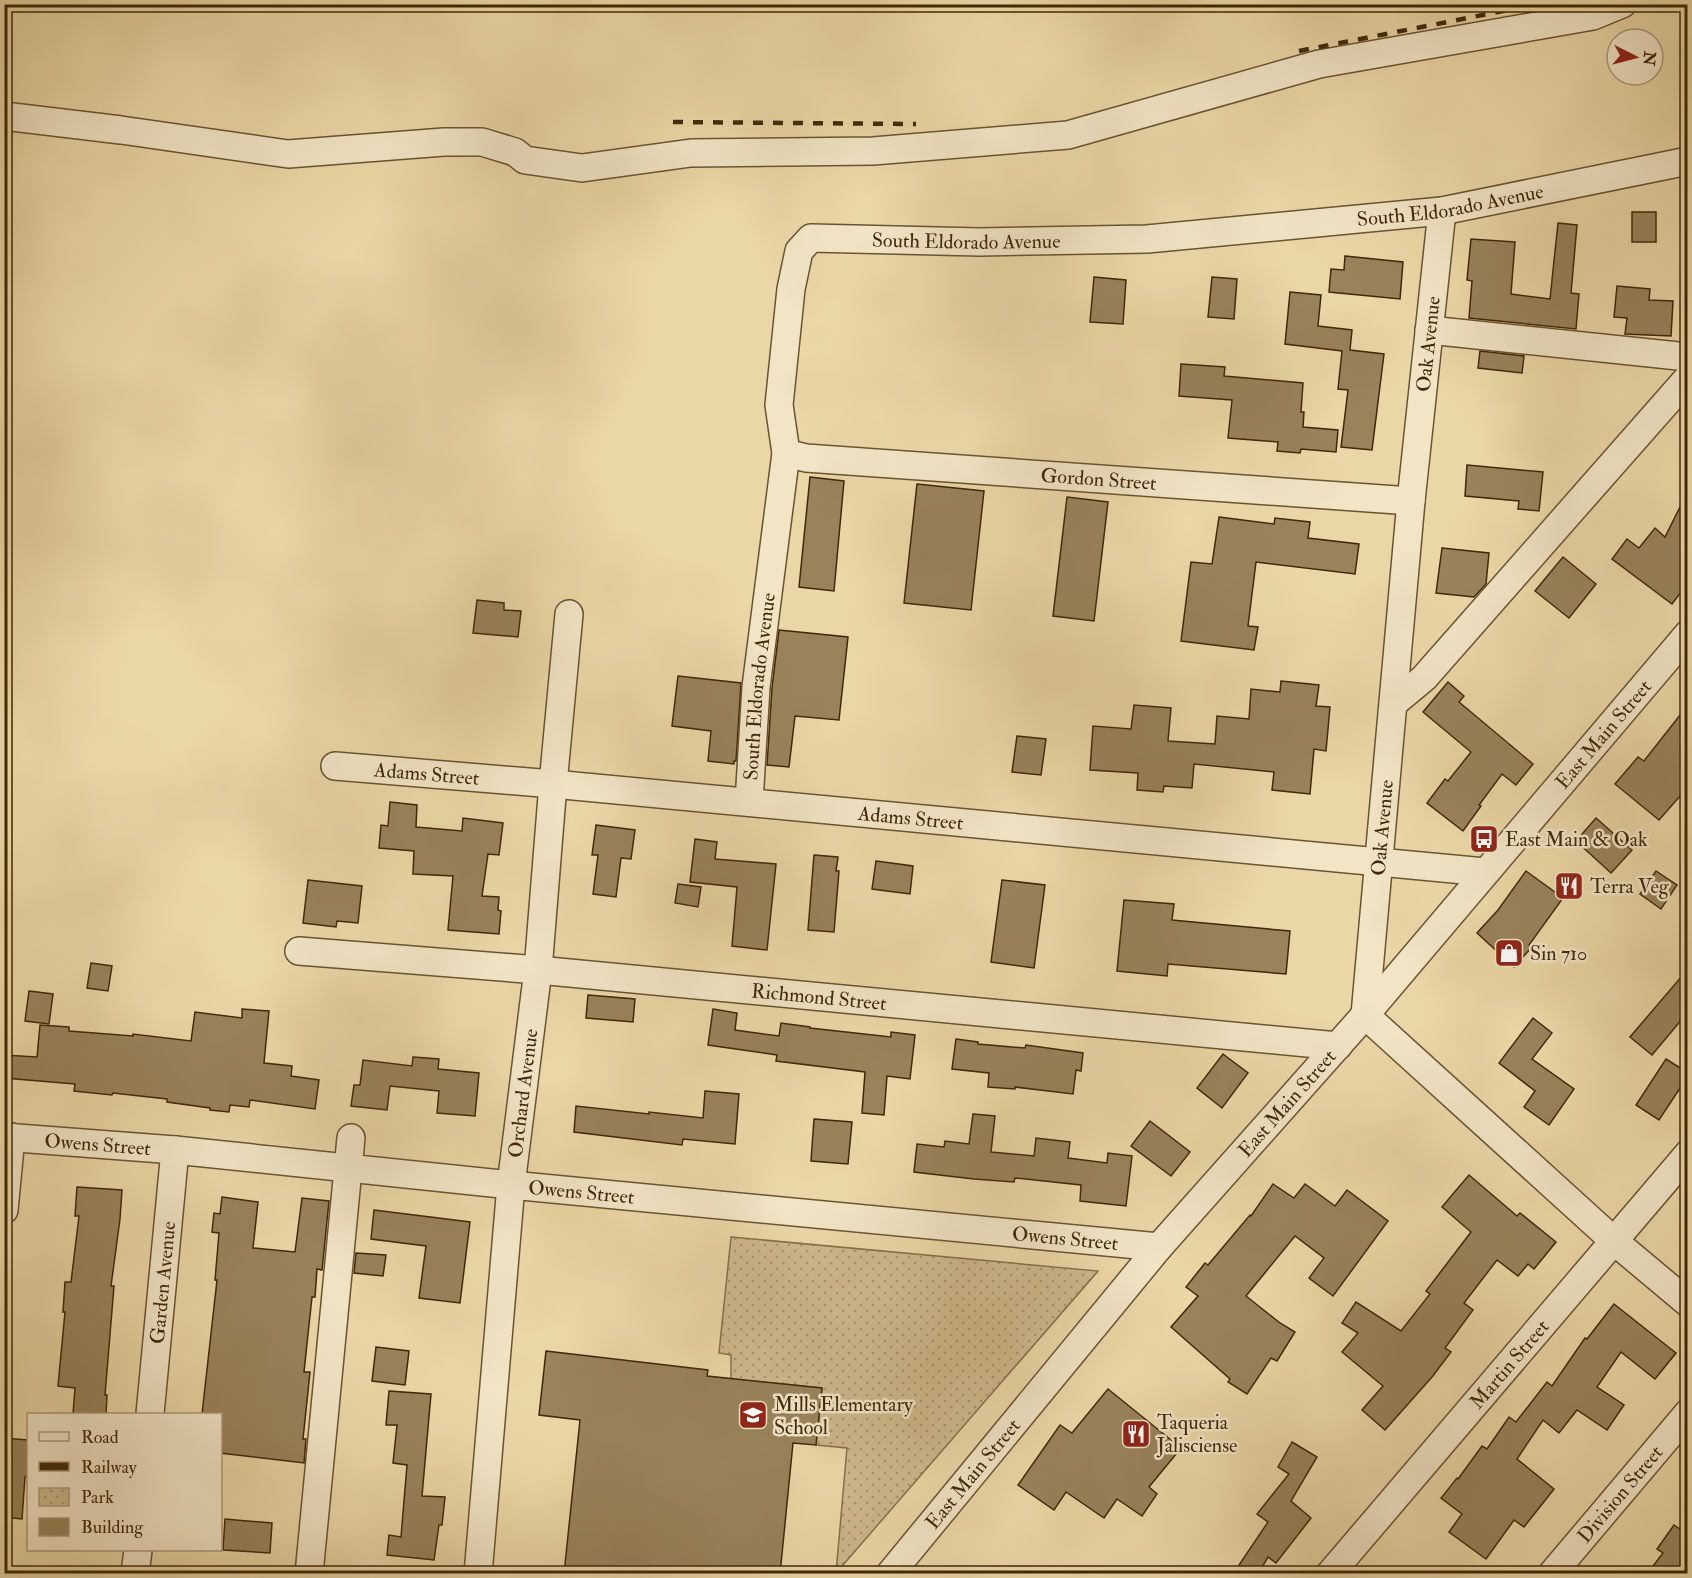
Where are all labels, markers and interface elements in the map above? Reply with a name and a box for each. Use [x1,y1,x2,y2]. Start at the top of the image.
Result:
north arrow [1605,27,1665,87]
text: N [1638,49,1660,67]
street label: South Eldorado Avenue [1356,179,1546,232]
street label: South Eldorado Avenue [872,227,1061,255]
street label: Oak Avenue [1411,295,1446,393]
street label: Gordon Street [1040,463,1158,496]
street label: South Eldorado Avenue [738,591,781,781]
street label: East Main Street [1550,674,1657,794]
street label: Adams Street [372,757,481,791]
street label: Oak Avenue [1366,779,1399,877]
street label: Adams Street [856,801,965,836]
bus stop icon: East Main & Oak [1468,823,1500,855]
place label: East Main & Oak [1505,827,1648,852]
restaurant icon: Terra Veg [1553,870,1585,902]
place label: Terra Veg [1590,874,1670,899]
shop icon: Sin 710 [1493,937,1525,969]
place label: Sin 710 [1530,941,1587,966]
street label: Richmond Street [750,978,888,1016]
street label: Orchard Avenue [503,1027,544,1159]
street label: East Main Street [1233,1044,1342,1162]
street label: Owens Street [44,1128,152,1161]
street label: Owens Street [527,1175,636,1210]
street label: Garden Avenue [145,1220,181,1345]
street label: Owens Street [1011,1221,1120,1256]
street label: Martin Street [1464,1314,1555,1414]
place label: Mills Elementary School [774,1392,914,1440]
school or university icon: Mills Elementary School [737,1399,769,1431]
place label: Taqueria Jalisciense [1156,1410,1237,1458]
legend [27,1413,222,1551]
street label: East Main Street [920,1413,1026,1534]
restaurant icon: Taqueria Jalisciense [1120,1418,1152,1450]
text: Road [81,1426,119,1449]
street label: Division Street [1572,1440,1669,1548]
text: Railway [81,1456,138,1479]
text: Park [81,1486,114,1509]
text: Building [81,1516,144,1539]

